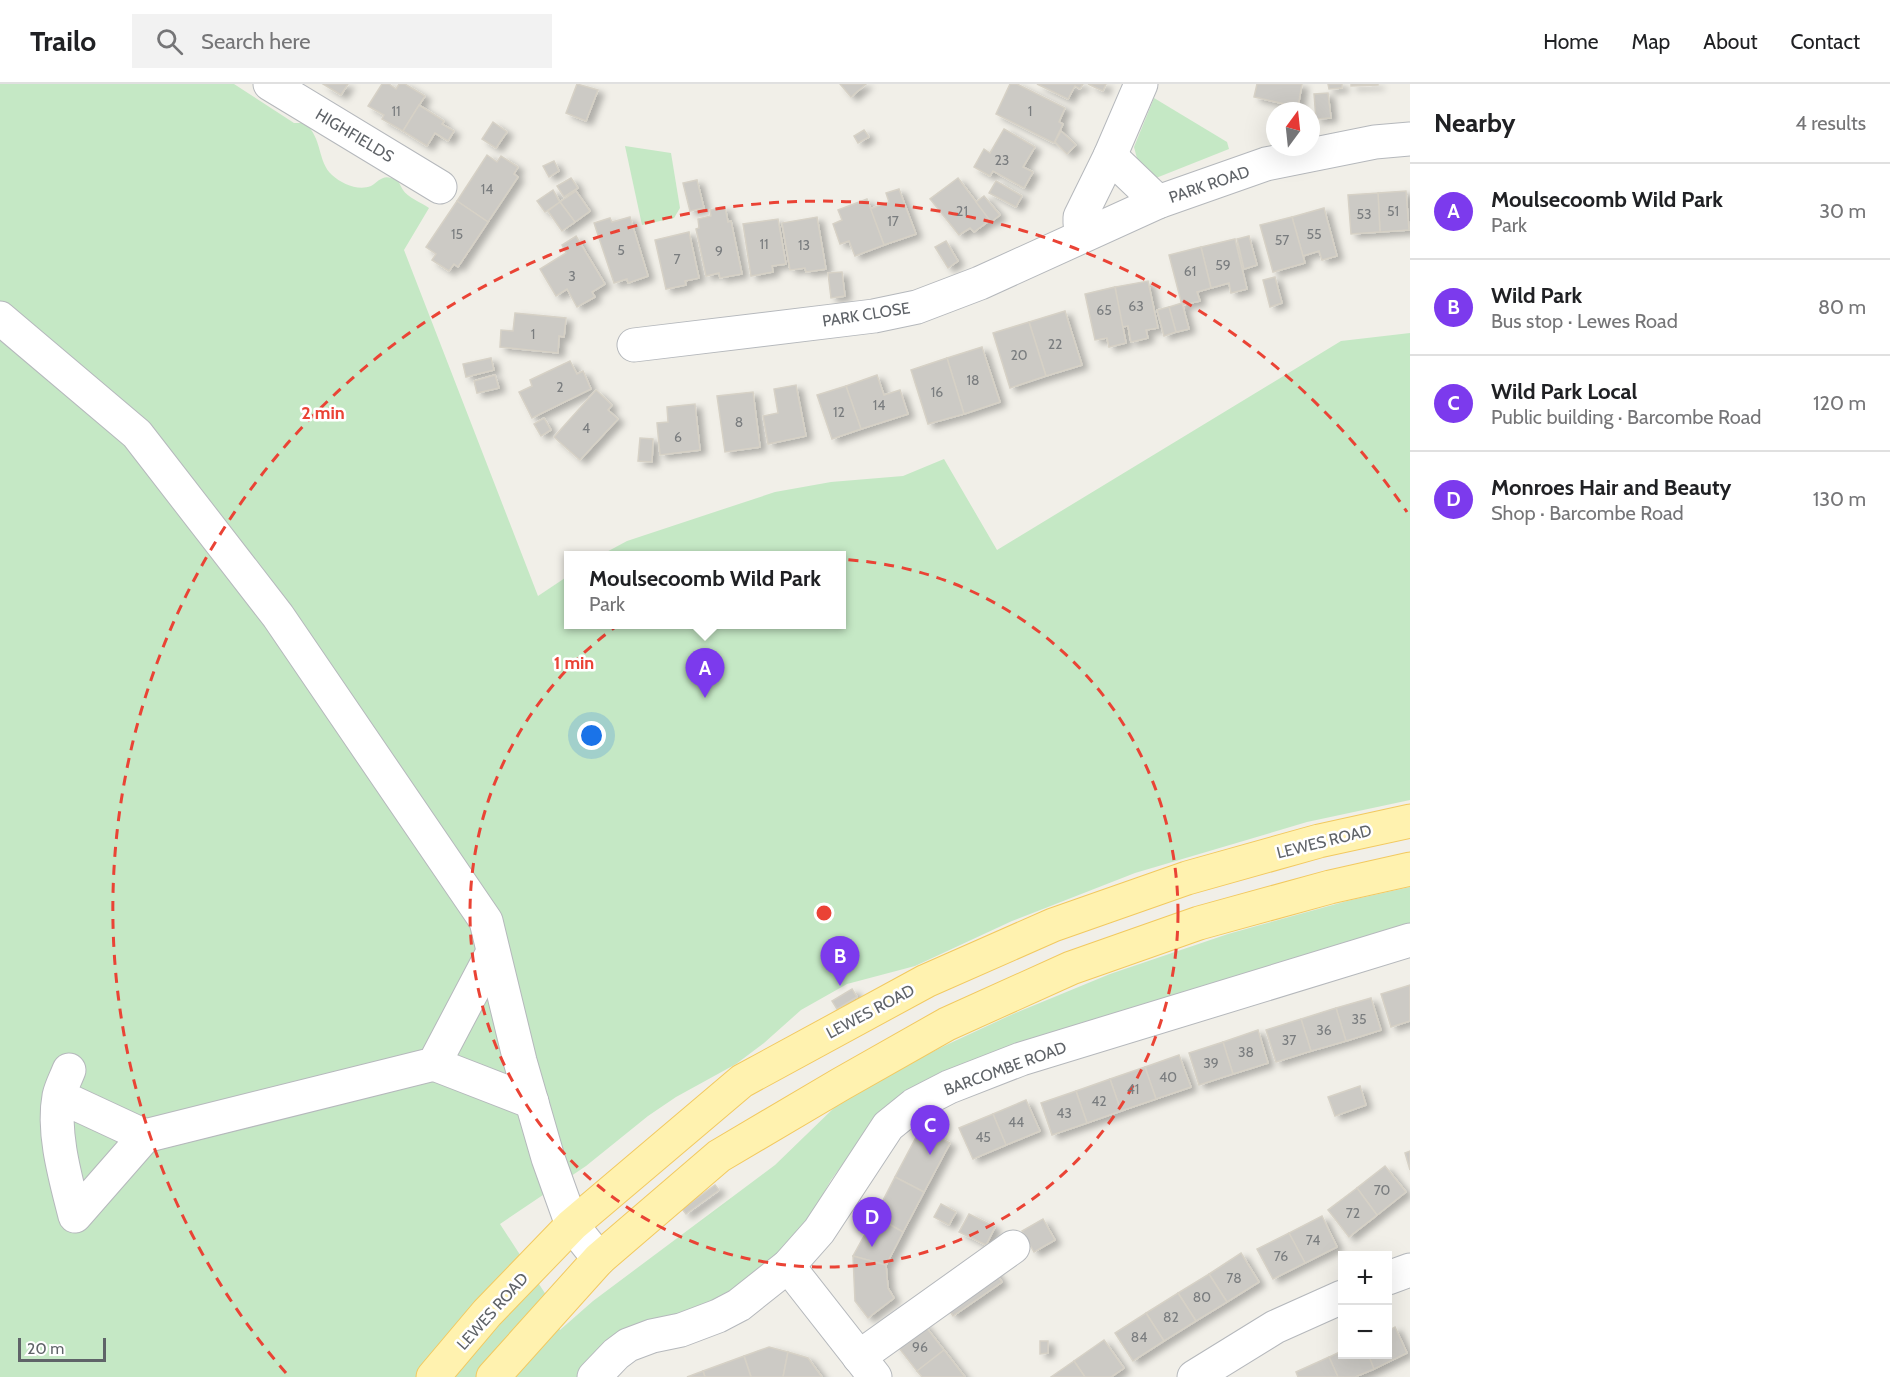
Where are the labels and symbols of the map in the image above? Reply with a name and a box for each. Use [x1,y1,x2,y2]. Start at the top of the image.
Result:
house number: 11 [391,102,401,120]
house number: 1 [1028,102,1032,120]
north arrow [1266,102,1320,156]
street label: HIGHFIELDS [312,105,397,166]
house number: 23 [995,151,1009,169]
street label: PARK ROAD [1166,162,1252,207]
house number: 14 [481,180,493,198]
house number: 21 [956,202,968,220]
house number: 51 [1387,202,1399,220]
house number: 53 [1356,205,1372,223]
house number: 17 [887,212,899,230]
house number: 15 [451,225,463,243]
house number: 55 [1306,225,1322,243]
house number: 57 [1275,231,1289,249]
house number: 11 [759,235,769,253]
house number: 13 [798,236,810,254]
house number: 5 [617,241,625,259]
house number: 9 [715,242,723,260]
house number: 7 [673,250,681,268]
house number: 59 [1215,256,1231,274]
house number: 61 [1184,262,1196,280]
house number: 3 [568,267,576,285]
house number: 63 [1128,297,1144,315]
street label: PARK CLOSE [821,298,911,331]
house number: 65 [1096,301,1112,319]
house number: 1 [531,325,535,343]
house number: 22 [1048,335,1062,353]
house number: 20 [1010,346,1028,364]
house number: 18 [966,371,980,389]
house number: 2 [556,378,564,396]
house number: 16 [931,383,943,401]
house number: 14 [873,396,885,414]
text: 2 min [301,402,345,424]
house number: 12 [833,403,845,421]
house number: 8 [735,413,743,431]
house number: 4 [582,419,590,437]
house number: 6 [674,428,682,446]
pin: A [686,648,724,698]
text: 1 min [554,652,594,674]
your location [577,721,606,750]
street label: LEWES ROAD [1275,821,1374,862]
centre of rings [814,903,834,923]
pin: B [820,936,860,986]
street label: LEWES ROAD [823,980,918,1043]
house number: 35 [1351,1010,1367,1028]
house number: 36 [1316,1021,1332,1039]
house number: 37 [1282,1031,1296,1049]
street label: BARCOMBE ROAD [941,1037,1069,1099]
house number: 38 [1238,1043,1254,1061]
house number: 39 [1203,1054,1219,1072]
house number: 40 [1159,1068,1177,1086]
house number: 41 [1127,1080,1139,1098]
house number: 42 [1091,1092,1107,1110]
house number: 43 [1056,1104,1072,1122]
pin: C [910,1106,950,1155]
house number: 44 [1008,1113,1024,1131]
house number: 45 [975,1128,991,1146]
house number: 70 [1374,1181,1391,1199]
pin: D [852,1198,892,1247]
house number: 72 [1346,1204,1360,1222]
house number: 74 [1306,1231,1320,1249]
house number: 76 [1274,1247,1288,1265]
street label: LEWES ROAD [453,1269,532,1354]
house number: 78 [1226,1269,1242,1287]
house number: 80 [1193,1288,1211,1306]
house number: 82 [1163,1308,1179,1326]
house number: 84 [1131,1328,1147,1346]
scale bar [18,1335,106,1362]
house number: 96 [912,1338,928,1356]

